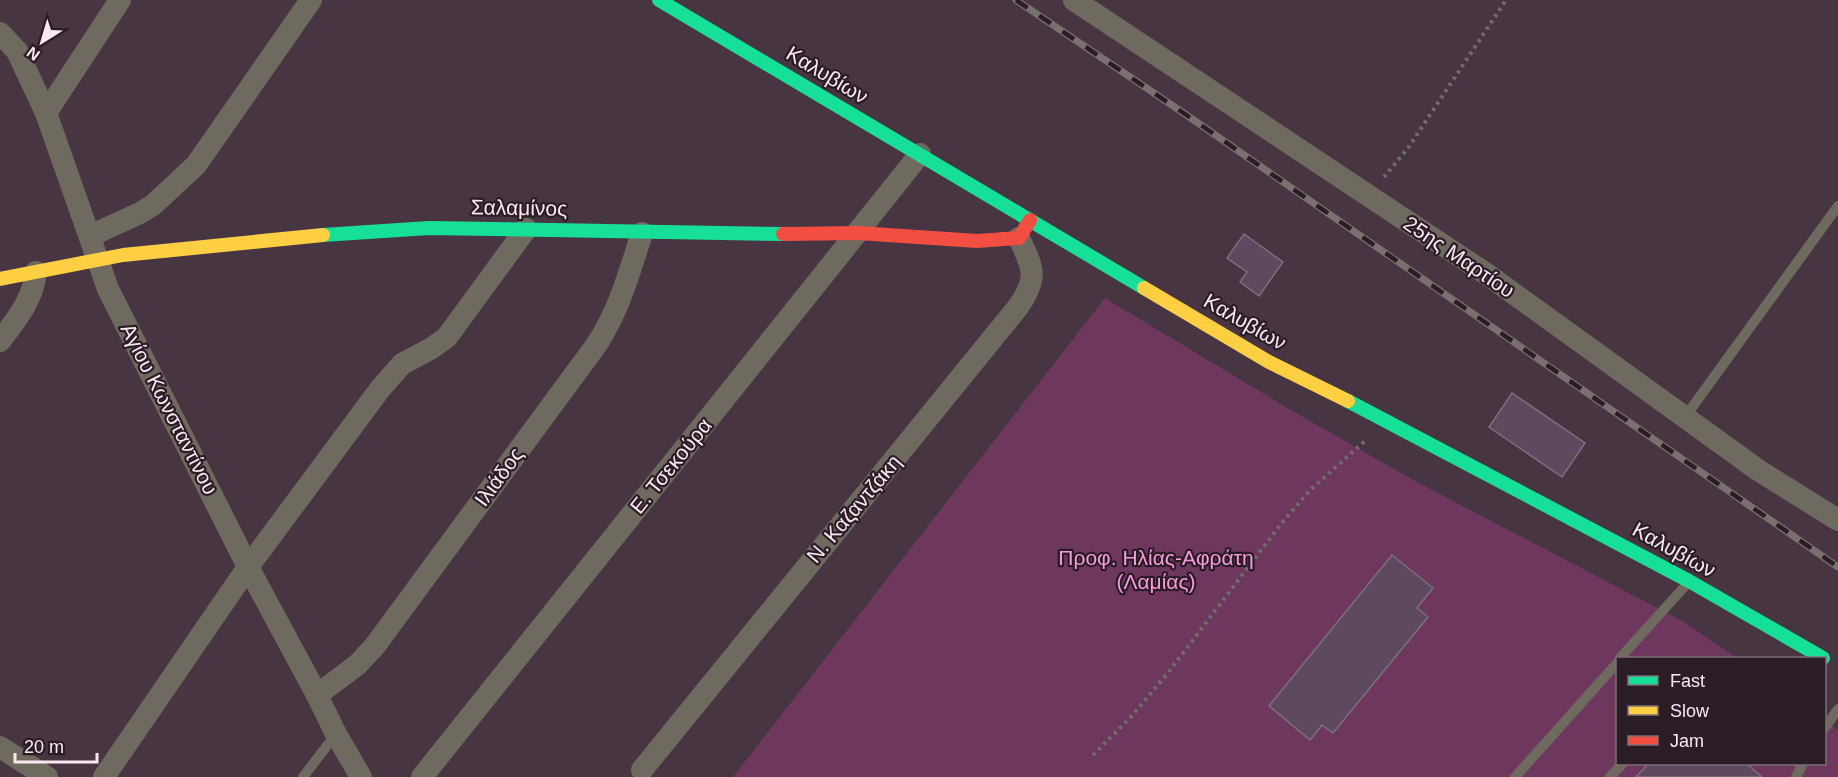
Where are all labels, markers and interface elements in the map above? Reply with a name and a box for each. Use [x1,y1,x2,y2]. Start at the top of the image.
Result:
north arrow [12,12,72,72]
street label: Καλυβίων [782,41,872,108]
text: N [24,43,43,64]
street label: Σαλαμίνος [471,195,567,220]
street label: 25ης Μαρτίου [1400,211,1519,302]
street label: Καλυβίων [1200,289,1290,354]
street label: Αγίου Κωνσταντίνου [116,319,223,498]
street label: Ε. Τσεκούρα [625,414,716,518]
street label: Ιλιάδος [470,443,527,510]
street label: Ν. Καζαντζάκη [802,450,905,567]
street label: Καλυβίων [1629,517,1720,582]
park label: Προφ. Ηλίας-Αφράτη (Λαμίας) [1058,546,1254,593]
legend [1616,657,1826,765]
text: Fast [1670,671,1705,691]
text: Slow [1670,701,1710,721]
scale bar [15,726,98,764]
text: Jam [1670,731,1704,751]
text: 20 m [24,737,64,757]

